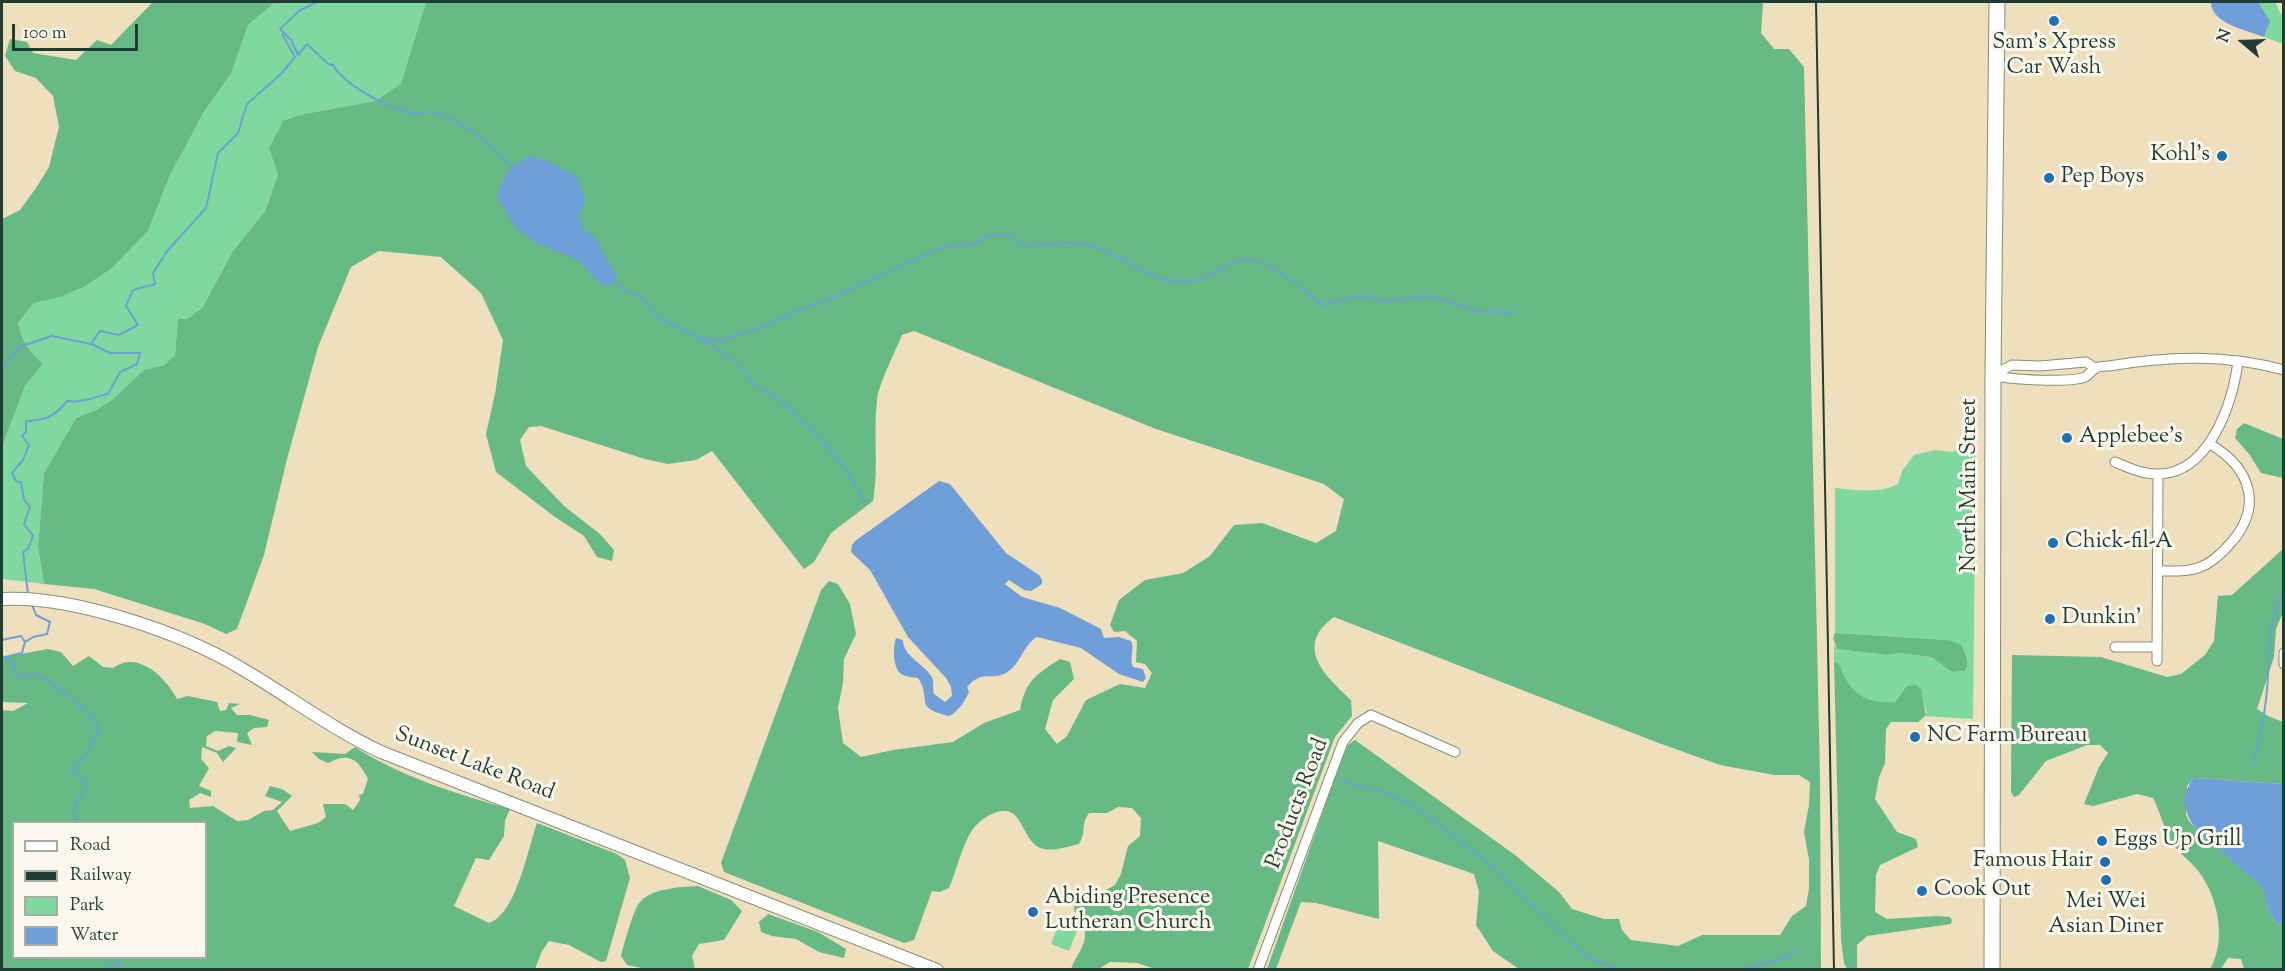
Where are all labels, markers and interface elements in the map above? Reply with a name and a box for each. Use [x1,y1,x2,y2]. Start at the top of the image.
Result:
scale bar [15,12,141,50]
north arrow [2213,12,2273,72]
marker: Sam's Xpress Car Wash [2047,14,2061,28]
text: 100 m [23,21,67,47]
text: N [2213,26,2238,46]
place label: Sam's Xpress Car Wash [1992,31,2116,82]
place label: Kohl's [2150,143,2210,169]
marker: Kohl's [2215,149,2229,163]
place label: Pep Boys [2061,165,2144,191]
marker: Pep Boys [2042,171,2056,185]
street label: North Main Street [1958,398,1984,572]
place label: Applebee's [2079,425,2183,451]
marker: Applebee's [2060,431,2074,445]
place label: Chick-fil-A [2065,530,2173,556]
marker: Chick-fil-A [2046,536,2060,550]
place label: Dunkin' [2062,606,2142,632]
marker: Dunkin' [2043,612,2057,626]
street label: Sunset Lake Road [390,722,558,808]
place label: NC Farm Bureau [1927,724,2087,750]
marker: NC Farm Bureau [1908,730,1922,744]
street label: Products Road [1262,735,1336,873]
legend [12,821,207,959]
place label: Eggs Up Grill [2114,828,2242,854]
text: Road [70,833,110,859]
marker: Eggs Up Grill [2095,834,2109,848]
place label: Famous Hair [1973,849,2093,875]
marker: Famous Hair [2098,855,2112,869]
text: Railway [70,863,132,889]
marker: Mei Wei Asian Diner [2099,873,2113,887]
place label: Cook Out [1934,878,2031,904]
marker: Cook Out [1915,884,1929,898]
place label: Abiding Presence Lutheran Church [1045,886,1212,938]
place label: Mei Wei Asian Diner [2048,890,2164,942]
text: Park [70,893,104,919]
marker: Abiding Presence Lutheran Church [1026,905,1040,919]
text: Water [70,923,118,949]

